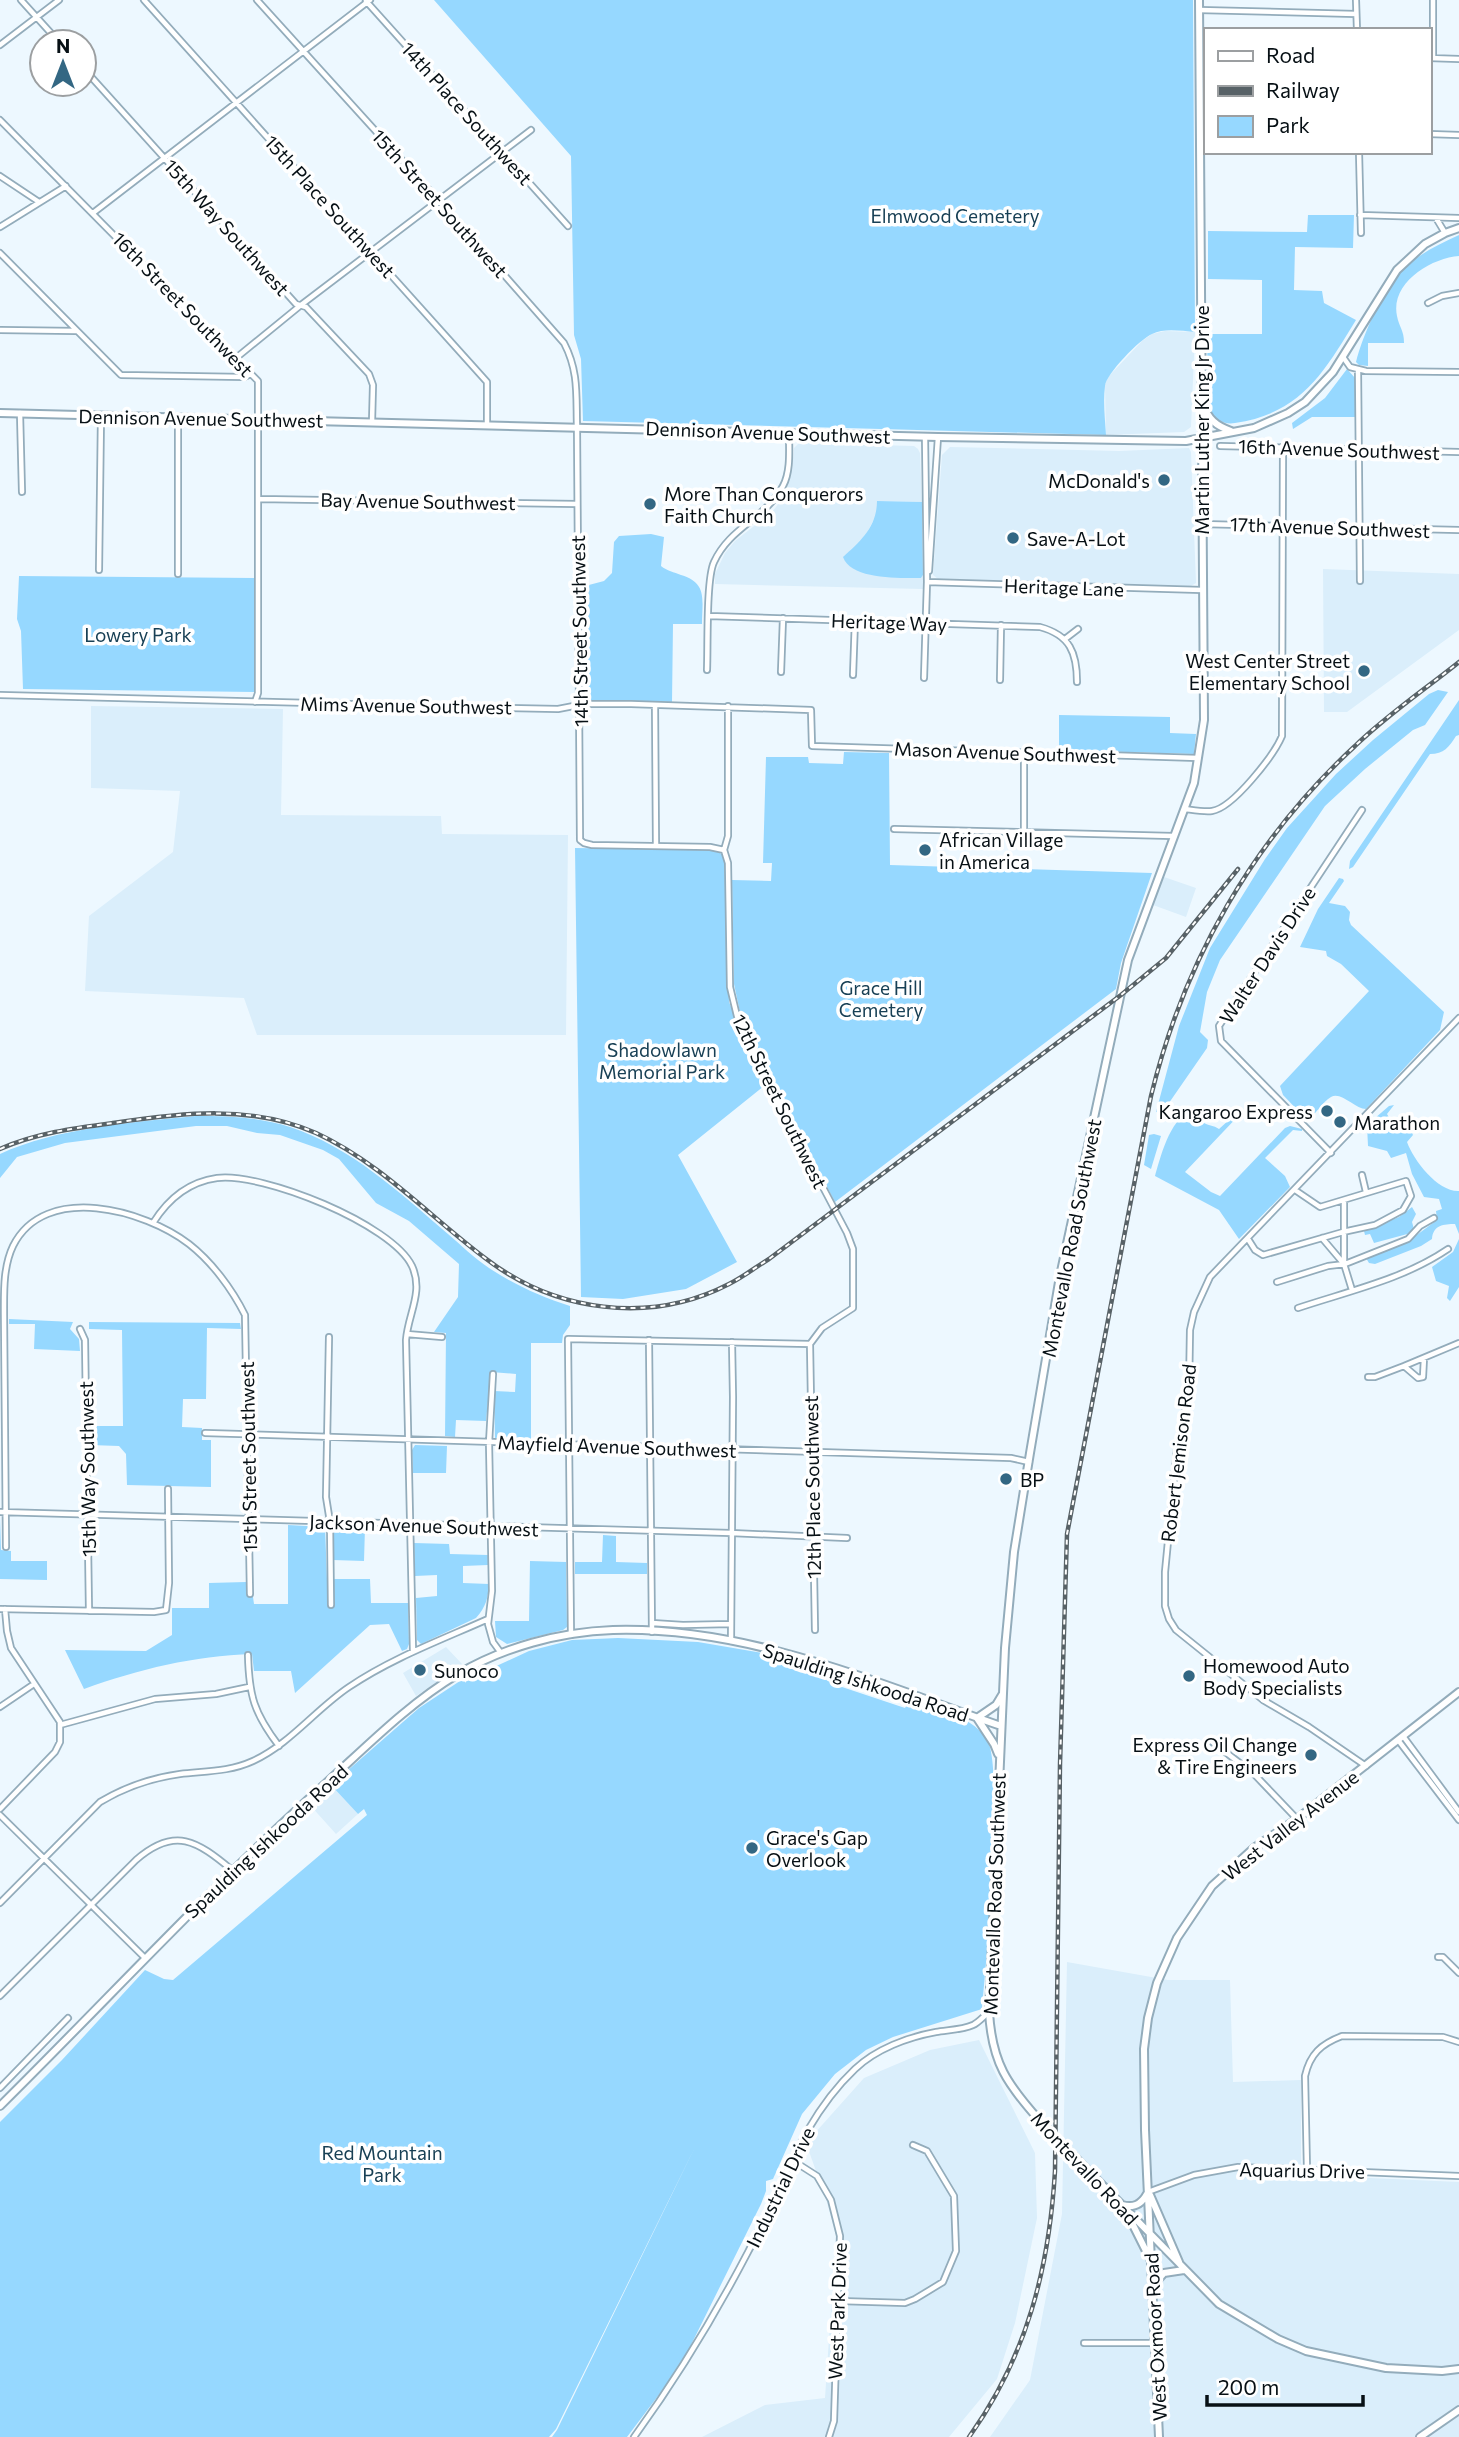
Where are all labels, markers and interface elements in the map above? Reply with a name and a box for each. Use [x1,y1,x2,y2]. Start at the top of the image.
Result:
north arrow [28,28,98,98]
legend [1204,28,1431,154]
text: N [56,34,70,57]
street label: 14th Place Southwest [397,37,537,189]
text: Road [1266,42,1315,67]
text: Railway [1266,77,1340,102]
text: Park [1266,112,1310,137]
street label: 15th Street Southwest [367,124,513,282]
street label: 15th Place Southwest [260,130,400,282]
street label: 15th Way Southwest [160,154,294,300]
park label: Elmwood Cemetery [870,204,1040,227]
street label: 16th Street Southwest [108,227,258,381]
street label: Martin Luther King Jr Drive [1190,305,1213,535]
street label: Dennison Avenue Southwest [78,404,324,432]
street label: Dennison Avenue Southwest [645,416,891,448]
street label: 16th Avenue Southwest [1238,434,1440,464]
place label: McDonald's [1048,469,1150,492]
marker: McDonald's [1156,472,1172,488]
place label: More Than Conquerors Faith Church [664,482,863,527]
street label: Bay Avenue Southwest [320,488,516,514]
marker: More Than Conquerors Faith Church [642,496,658,512]
street label: 17th Avenue Southwest [1230,512,1431,542]
place label: Save-A-Lot [1027,527,1126,550]
marker: Save-A-Lot [1005,530,1021,546]
street label: 14th Street Southwest [566,535,592,727]
street label: Heritage Lane [1004,573,1124,601]
street label: Heritage Way [831,608,948,636]
park label: Lowery Park [84,623,192,646]
place label: West Center Street Elementary School [1185,649,1350,694]
marker: West Center Street Elementary School [1356,663,1372,679]
street label: Mims Avenue Southwest [300,692,512,718]
street label: Mason Avenue Southwest [894,737,1117,767]
place label: African Village in America [939,828,1063,873]
marker: African Village in America [917,842,933,858]
street label: Walter Davis Drive [1214,882,1320,1028]
park label: Grace Hill Cemetery [839,976,923,1021]
street label: 12th Street Southwest [728,1010,832,1192]
park label: Shadowlawn Memorial Park [599,1038,725,1083]
place label: Kangaroo Express [1159,1100,1313,1123]
marker: Kangaroo Express [1319,1103,1335,1119]
place label: Marathon [1354,1111,1440,1134]
marker: Marathon [1332,1114,1348,1130]
street label: Montevallo Road Southwest [1037,1116,1105,1359]
street label: 15th Street Southwest [235,1361,261,1553]
street label: Robert Jemison Road [1156,1362,1200,1544]
street label: 15th Way Southwest [74,1381,100,1557]
street label: 12th Place Southwest [799,1395,825,1579]
street label: Mayfield Avenue Southwest [497,1430,737,1462]
place label: BP [1020,1468,1044,1491]
marker: BP [998,1471,1014,1487]
street label: Jackson Avenue Southwest [309,1510,539,1541]
street label: Spaulding Ishkooda Road [760,1638,972,1726]
place label: Homewood Auto Body Specialists [1203,1654,1350,1699]
place label: Sunoco [434,1659,499,1682]
marker: Sunoco [412,1662,428,1678]
marker: Homewood Auto Body Specialists [1181,1668,1197,1684]
place label: Express Oil Change & Tire Engineers [1132,1733,1297,1778]
marker: Express Oil Change & Tire Engineers [1303,1747,1319,1763]
street label: Spaulding Ishkooda Road [180,1759,352,1923]
street label: West Valley Avenue [1217,1765,1363,1885]
street label: Montevallo Road Southwest [978,1772,1010,2016]
place label: Grace's Gap Overlook [766,1826,868,1871]
marker: Grace's Gap Overlook [744,1840,760,1856]
street label: Montevallo Road [1027,2107,1143,2229]
street label: Industrial Drive [741,2123,819,2251]
park label: Red Mountain Park [321,2141,443,2186]
street label: Aquarius Drive [1239,2157,1365,2183]
street label: West Park Drive [823,2242,851,2380]
street label: West Oxmoor Road [1139,2252,1171,2422]
scale bar [1207,2364,1363,2408]
text: 200 m [1218,2374,1279,2399]

